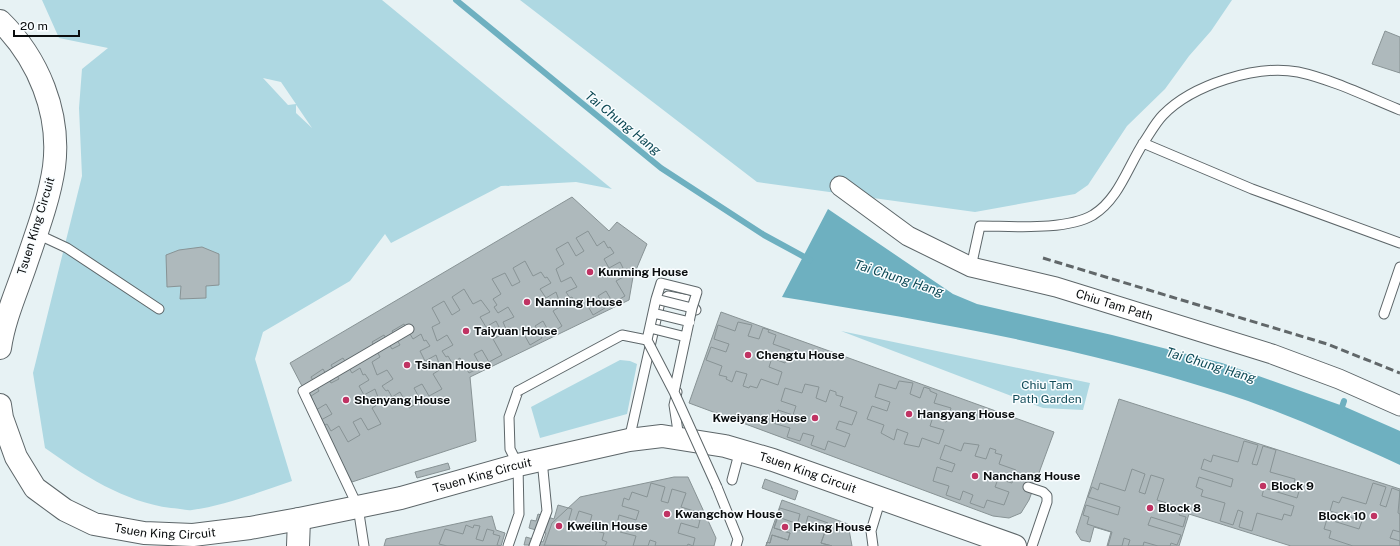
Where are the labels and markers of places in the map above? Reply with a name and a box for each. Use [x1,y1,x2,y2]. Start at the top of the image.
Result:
place label: Kunming House [598,265,688,279]
marker: Kunming House [585,267,595,277]
place label: Nanning House [535,295,622,309]
marker: Nanning House [522,297,532,307]
place label: Taiyuan House [474,324,558,338]
marker: Taiyuan House [461,326,471,336]
place label: Chengtu House [756,348,845,362]
marker: Chengtu House [743,350,753,360]
place label: Tsinan House [415,358,491,372]
marker: Tsinan House [402,360,412,370]
place label: Shenyang House [354,393,450,407]
marker: Shenyang House [341,395,351,405]
place label: Hangyang House [917,407,1015,421]
marker: Hangyang House [904,409,914,419]
place label: Kweiyang House [713,411,807,425]
marker: Kweiyang House [810,413,820,423]
place label: Nanchang House [983,469,1080,483]
marker: Nanchang House [970,471,980,481]
place label: Block 9 [1271,479,1314,493]
marker: Block 9 [1258,481,1268,491]
place label: Block 8 [1158,501,1201,515]
marker: Block 8 [1145,503,1155,513]
place label: Kwangchow House [675,507,782,521]
marker: Kwangchow House [662,509,672,519]
place label: Block 10 [1318,509,1366,523]
marker: Block 10 [1369,511,1379,521]
place label: Kweilin House [567,519,648,533]
place label: Peking House [793,520,872,534]
marker: Kweilin House [554,521,564,531]
marker: Peking House [780,522,790,532]

